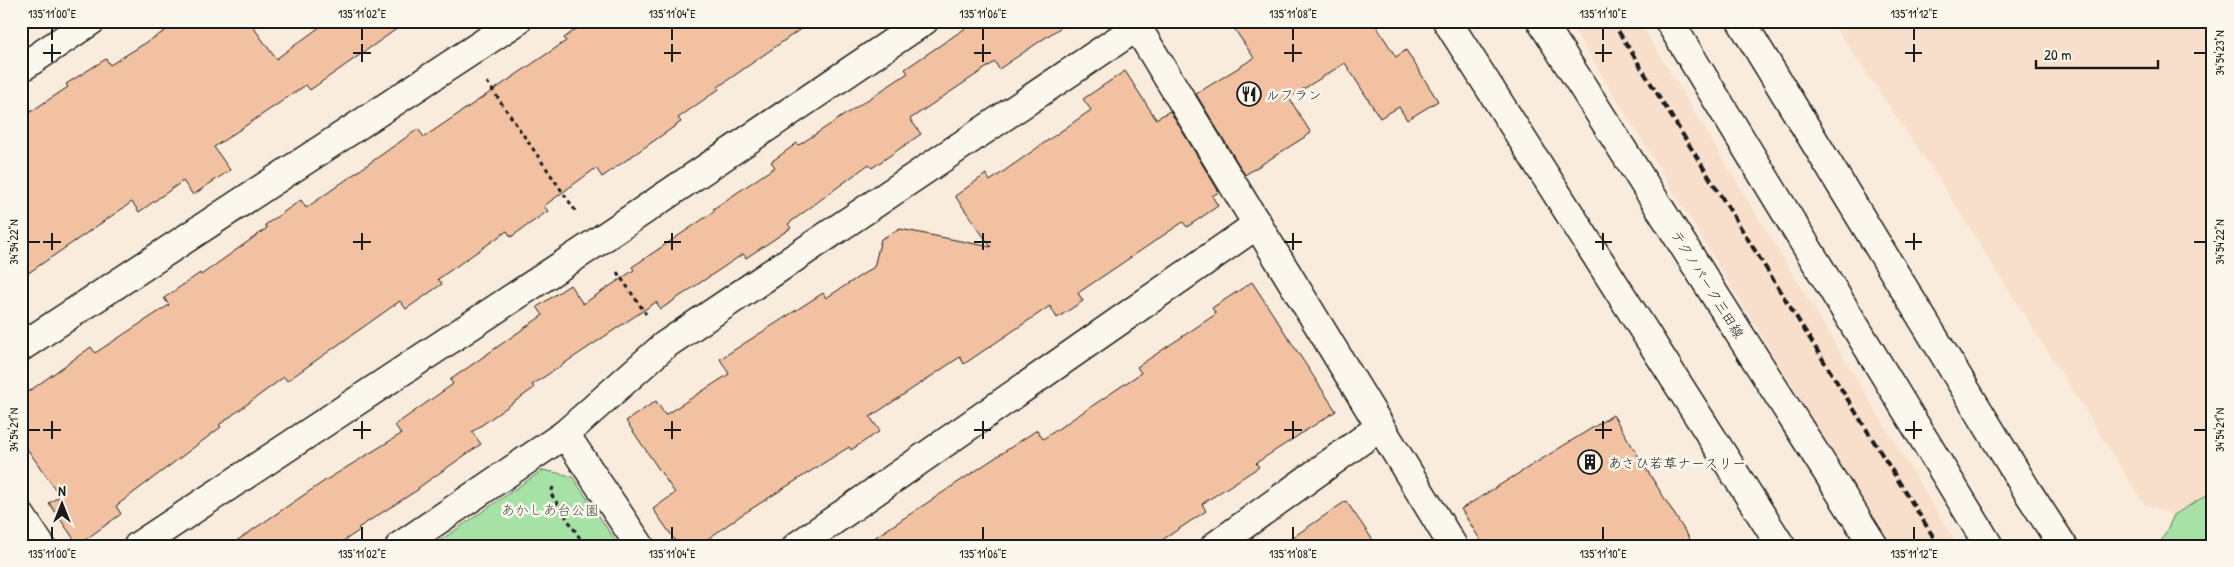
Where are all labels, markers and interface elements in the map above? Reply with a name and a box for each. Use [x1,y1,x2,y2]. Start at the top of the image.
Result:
text: 135°11'00"E [28,5,77,22]
text: 135°11'02"E [338,5,387,22]
text: 135°11'04"E [648,5,696,22]
text: 135°11'06"E [959,5,1007,22]
text: 135°11'08"E [1269,5,1318,22]
text: 135°11'10"E [1580,5,1627,22]
text: 135°11'12"E [1890,5,1938,22]
text: 34°54'23"N [2211,30,2228,76]
scale bar [2036,38,2159,70]
text: 20 m [2044,44,2071,65]
restaurant icon: ルフラン [1236,81,1262,107]
place label: ルフラン [1266,85,1322,104]
text: 34°54'22"N [5,219,22,265]
text: 34°54'22"N [2211,219,2228,265]
street label: テクノパーク三田線 [1667,226,1749,342]
text: 34°54'21"N [5,408,22,452]
text: 34°54'21"N [2211,408,2228,452]
building icon: あさひ若草ナースリー [1577,449,1603,475]
place label: あさひ若草ナースリー [1608,453,1746,472]
north arrow [38,480,88,530]
text: N [58,481,66,500]
park label: あかしあ台公園 [501,500,599,519]
text: 135°11'00"E [28,545,77,562]
text: 135°11'02"E [338,545,387,562]
text: 135°11'04"E [648,545,696,562]
text: 135°11'06"E [959,545,1007,562]
text: 135°11'08"E [1269,545,1318,562]
text: 135°11'10"E [1580,545,1627,562]
text: 135°11'12"E [1890,545,1938,562]

